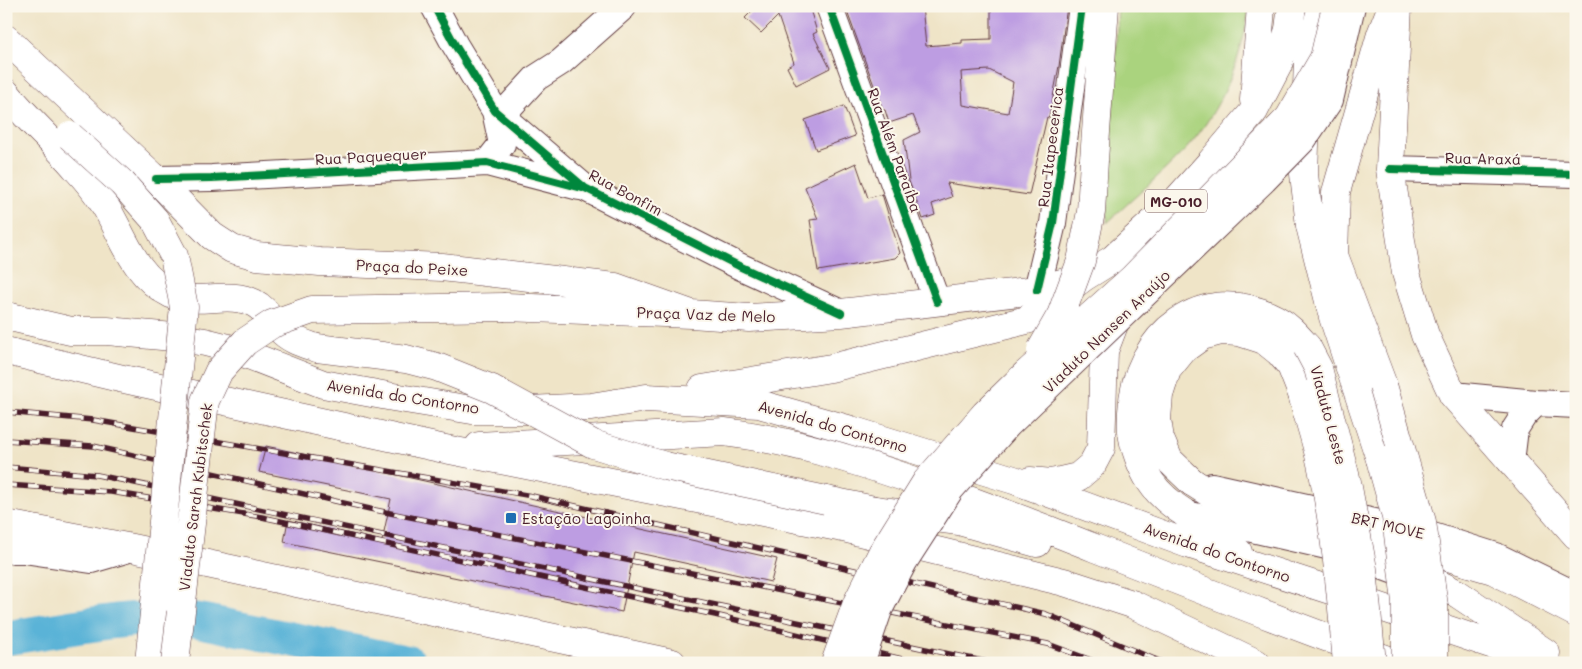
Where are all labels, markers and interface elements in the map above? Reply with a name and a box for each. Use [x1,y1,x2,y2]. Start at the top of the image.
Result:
street label: Rua Além Paraíba [863,85,927,215]
street label: Rua Itapecerica [1033,86,1067,208]
street label: Rua Paquequer [314,143,428,169]
street label: Rua Araxá [1445,147,1521,169]
street label: Rua Bonfim [586,164,666,220]
road number: MG-010 [1145,190,1207,212]
street label: Praça do Peixe [355,254,469,280]
street label: Viaduto Nansen Araújo [1038,265,1174,397]
street label: Praça Vaz de Melo [636,302,776,326]
street label: Viaduto Leste [1306,363,1352,467]
street label: Avenida do Contorno [325,374,481,418]
street label: Avenida do Contorno [756,395,910,457]
street label: Viaduto Sarah Kubitschek [174,402,216,592]
street label: BRT MOVE [1350,507,1427,543]
place label: Estação Lagoinha [522,508,651,528]
marker: Estação Lagoinha [504,511,518,525]
street label: Avenida do Contorno [1141,517,1293,587]

